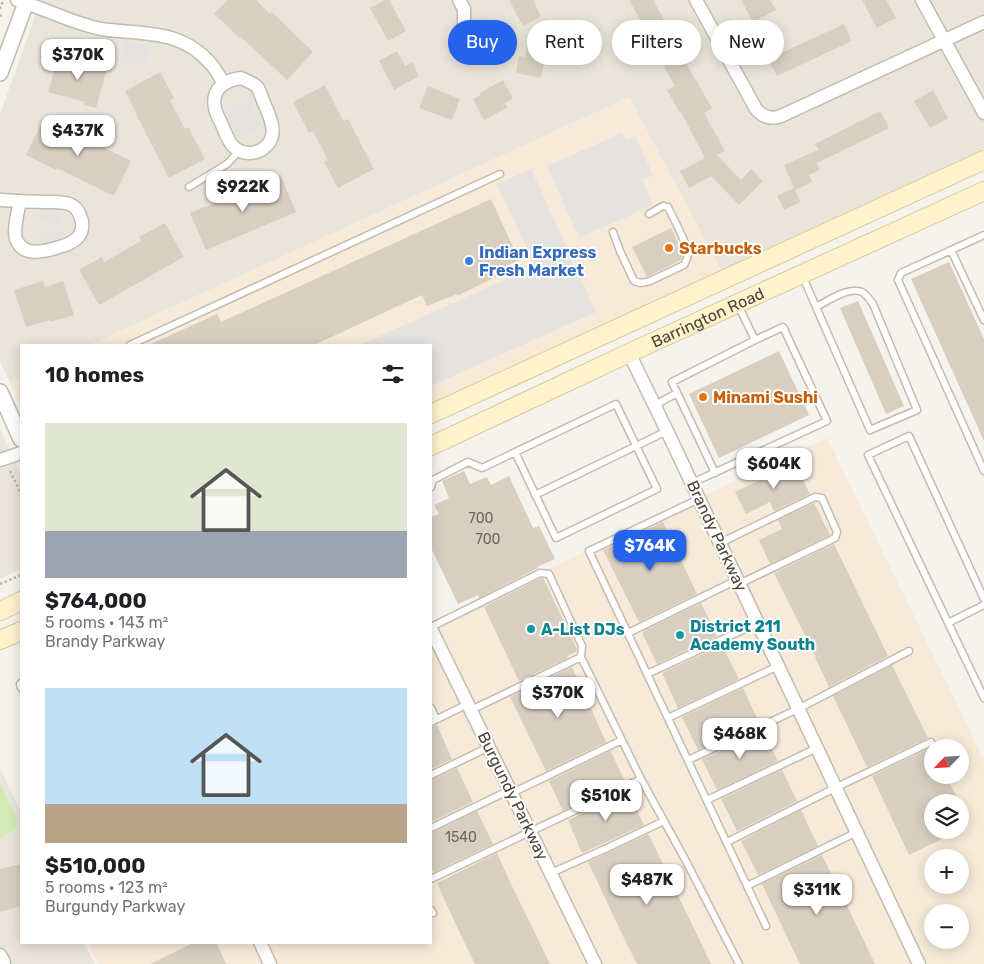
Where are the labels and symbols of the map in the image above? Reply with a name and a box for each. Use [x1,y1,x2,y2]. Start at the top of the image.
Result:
pin: $370K [43,38,113,81]
pin: $437K [43,114,113,157]
pin: $922K [208,170,278,213]
place label: Starbucks [679,239,762,258]
marker: Starbucks [663,242,675,254]
place label: Indian Express Fresh Market [479,243,597,280]
marker: Indian Express Fresh Market [463,255,475,267]
street label: Barrington Road [648,283,767,351]
place label: Minami Sushi [713,388,818,407]
marker: Minami Sushi [697,391,709,403]
pin: $604K [739,448,809,490]
street label: Brandy Parkway [683,477,751,595]
house number: 700 [469,510,494,527]
pin: $764K [615,530,685,572]
house number: 700 [476,531,501,548]
place label: District 211 Academy South [690,617,815,654]
place label: A-List DJs [541,620,625,639]
marker: A-List DJs [525,623,537,635]
marker: District 211 Academy South [674,629,686,641]
pin: $370K [523,676,593,719]
pin: $468K [705,718,775,760]
street label: Burgundy Parkway [474,729,552,863]
north arrow [924,739,969,784]
pin: $510K [571,780,641,822]
house number: 1540 [445,829,477,846]
pin: $487K [612,864,682,906]
pin: $311K [782,874,852,916]

